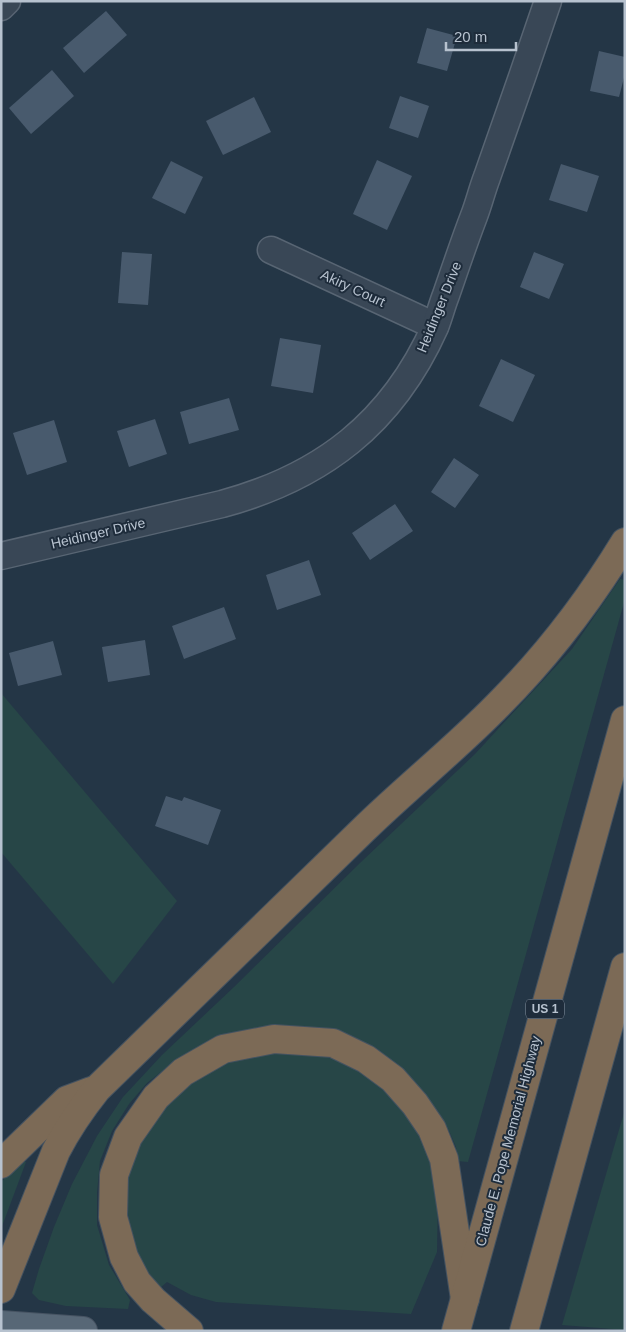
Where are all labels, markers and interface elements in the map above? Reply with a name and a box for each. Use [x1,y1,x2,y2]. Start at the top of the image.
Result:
scale bar [446,20,516,52]
text: 20 m [454,28,487,45]
street label: Heidinger Drive [414,259,465,355]
street label: Akiry Court [318,266,388,310]
street label: Heidinger Drive [49,514,147,552]
road number: US 1 [526,1000,564,1019]
street label: Claude E. Pope Memorial Highway [472,1034,544,1248]

